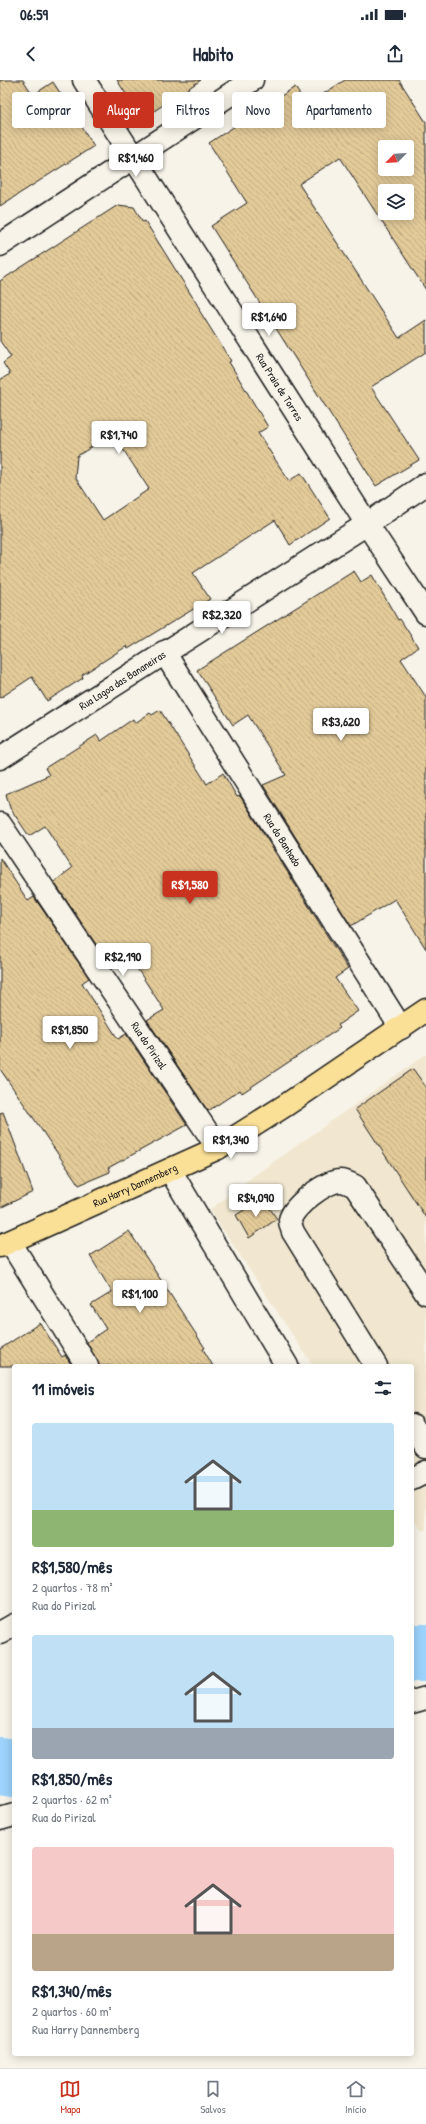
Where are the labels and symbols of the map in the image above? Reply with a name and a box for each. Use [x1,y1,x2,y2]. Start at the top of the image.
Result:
north arrow [378,140,414,176]
pin: R$1,460 [99,144,173,178]
pin: R$1,640 [232,303,306,337]
street label: Rua Praia de Torres [253,351,306,423]
pin: R$1,740 [82,421,156,455]
pin: R$2,320 [185,601,259,635]
street label: Rua Lagoa das Bananeiras [76,647,168,713]
pin: R$3,620 [304,708,378,742]
street label: Rua do Banhado [260,811,305,869]
pin: R$1,580 [153,871,227,905]
pin: R$2,190 [86,943,160,977]
pin: R$1,850 [33,1016,107,1050]
street label: Rua do Pirizal [128,1019,170,1072]
pin: R$1,340 [194,1126,268,1160]
street label: Rua Harry Dannemberg [91,1160,179,1210]
pin: R$4,090 [219,1184,293,1218]
pin: R$1,100 [103,1280,177,1314]

